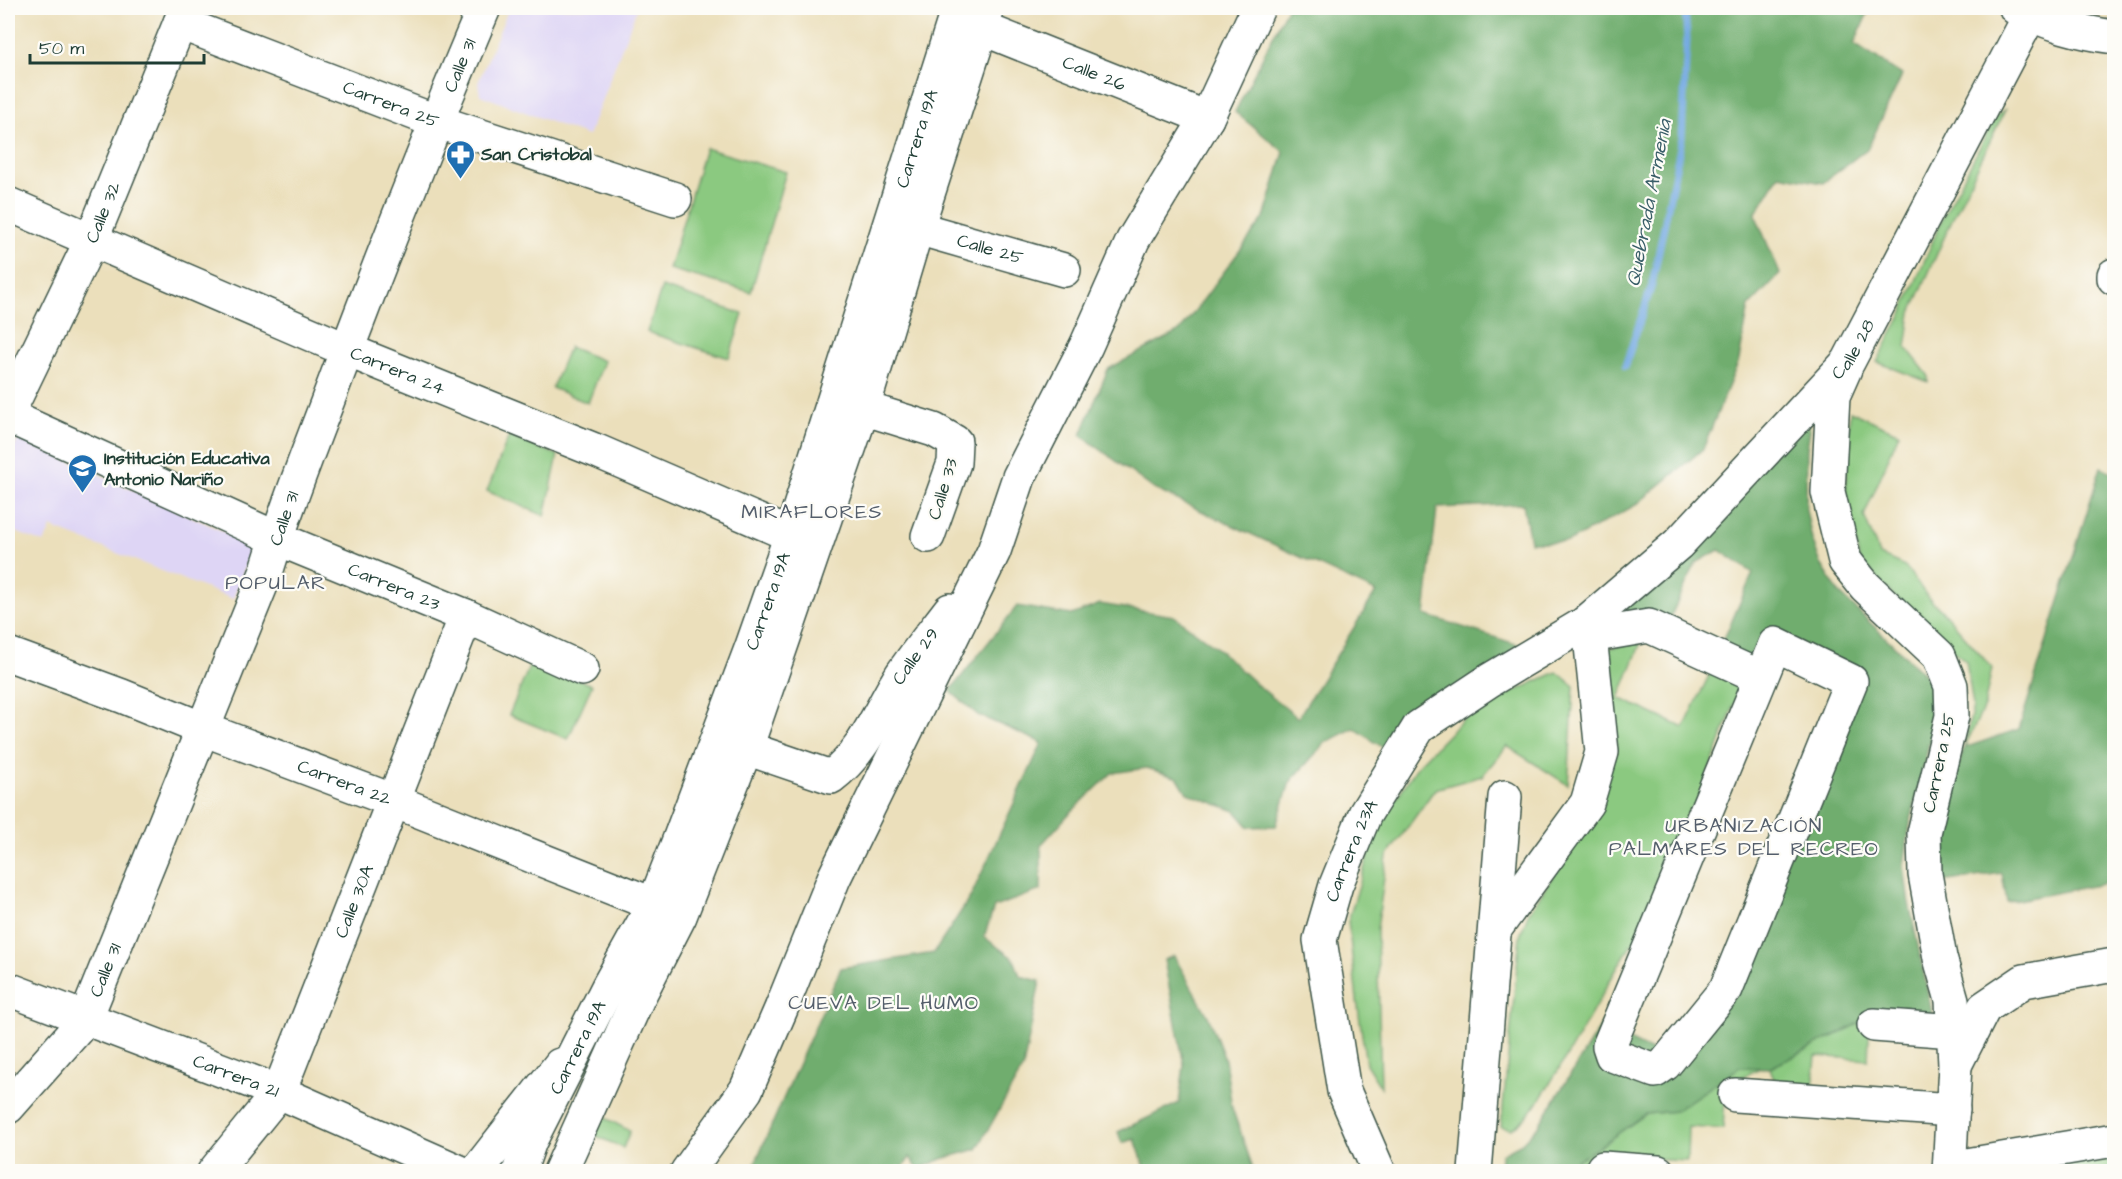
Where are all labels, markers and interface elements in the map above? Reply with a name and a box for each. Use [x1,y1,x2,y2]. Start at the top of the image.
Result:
scale bar [30,27,204,65]
street label: Calle 31 [437,35,482,96]
text: 50 m [39,36,84,61]
street label: Calle 26 [1059,49,1130,97]
street label: Carrera 25 [339,74,443,134]
street label: Carrera 19A [889,86,944,191]
water label: Quebrada Armenia [1619,116,1679,289]
pharmacy icon: San Cristobal [444,138,476,180]
place label: San Cristobal [480,142,592,167]
street label: Calle 32 [79,177,127,247]
street label: Calle 25 [954,228,1026,270]
street label: Calle 28 [1825,315,1881,385]
street label: Carrera 24 [347,340,449,401]
place label: Institución Educativa Antonio Nariño [104,446,271,492]
school or university icon: Institución Educativa Antonio Nariño [67,452,99,494]
street label: Calle 33 [922,455,964,523]
street label: Calle 31 [263,488,305,549]
district label: MIRAFLORES [741,498,883,526]
street label: Carrera 19A [739,548,797,653]
street label: Carrera 23 [344,556,444,616]
district label: POPULAR [225,569,327,597]
street label: Calle 29 [886,622,944,689]
street label: Carrera 25 [1916,711,1962,815]
street label: Carrera 22 [294,753,395,812]
street label: Carrera 23A [1319,794,1384,905]
district label: URBANIZACIÓN PALMARES DEL RECREO [1609,812,1879,863]
street label: Calle 30A [328,861,380,942]
street label: Calle 31 [83,939,127,1001]
district label: CUEVA DEL HUMO [788,989,980,1017]
street label: Carrera 19A [543,996,612,1098]
street label: Carrera 21 [189,1048,283,1103]

